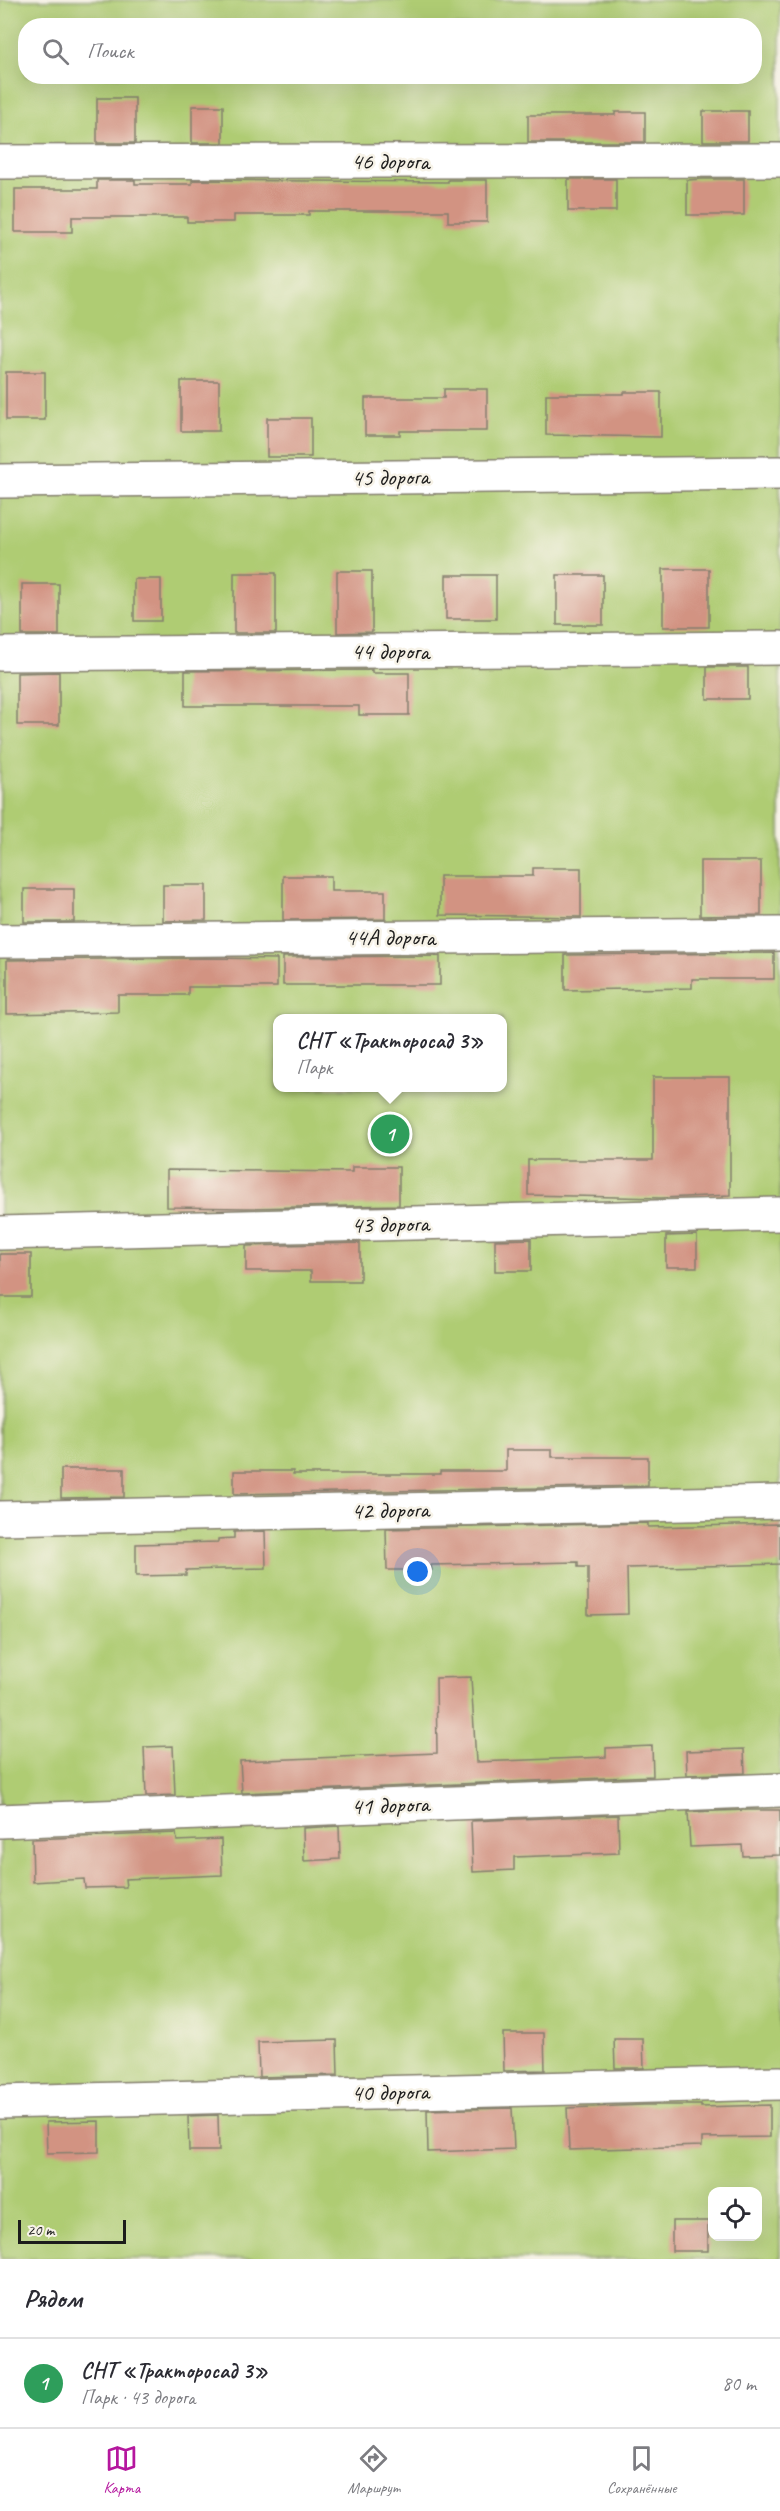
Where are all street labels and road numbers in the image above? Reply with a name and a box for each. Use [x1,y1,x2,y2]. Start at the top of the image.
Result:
street label: 46 дорога [351,146,431,176]
street label: 45 дорога [351,461,431,493]
street label: 44 дорога [351,636,431,666]
street label: 44А дорога [345,922,437,952]
street label: 43 дорога [351,1208,431,1240]
street label: 42 дорога [351,1494,431,1526]
street label: 41 дорога [350,1789,432,1821]
street label: 40 дорога [351,2076,431,2108]

